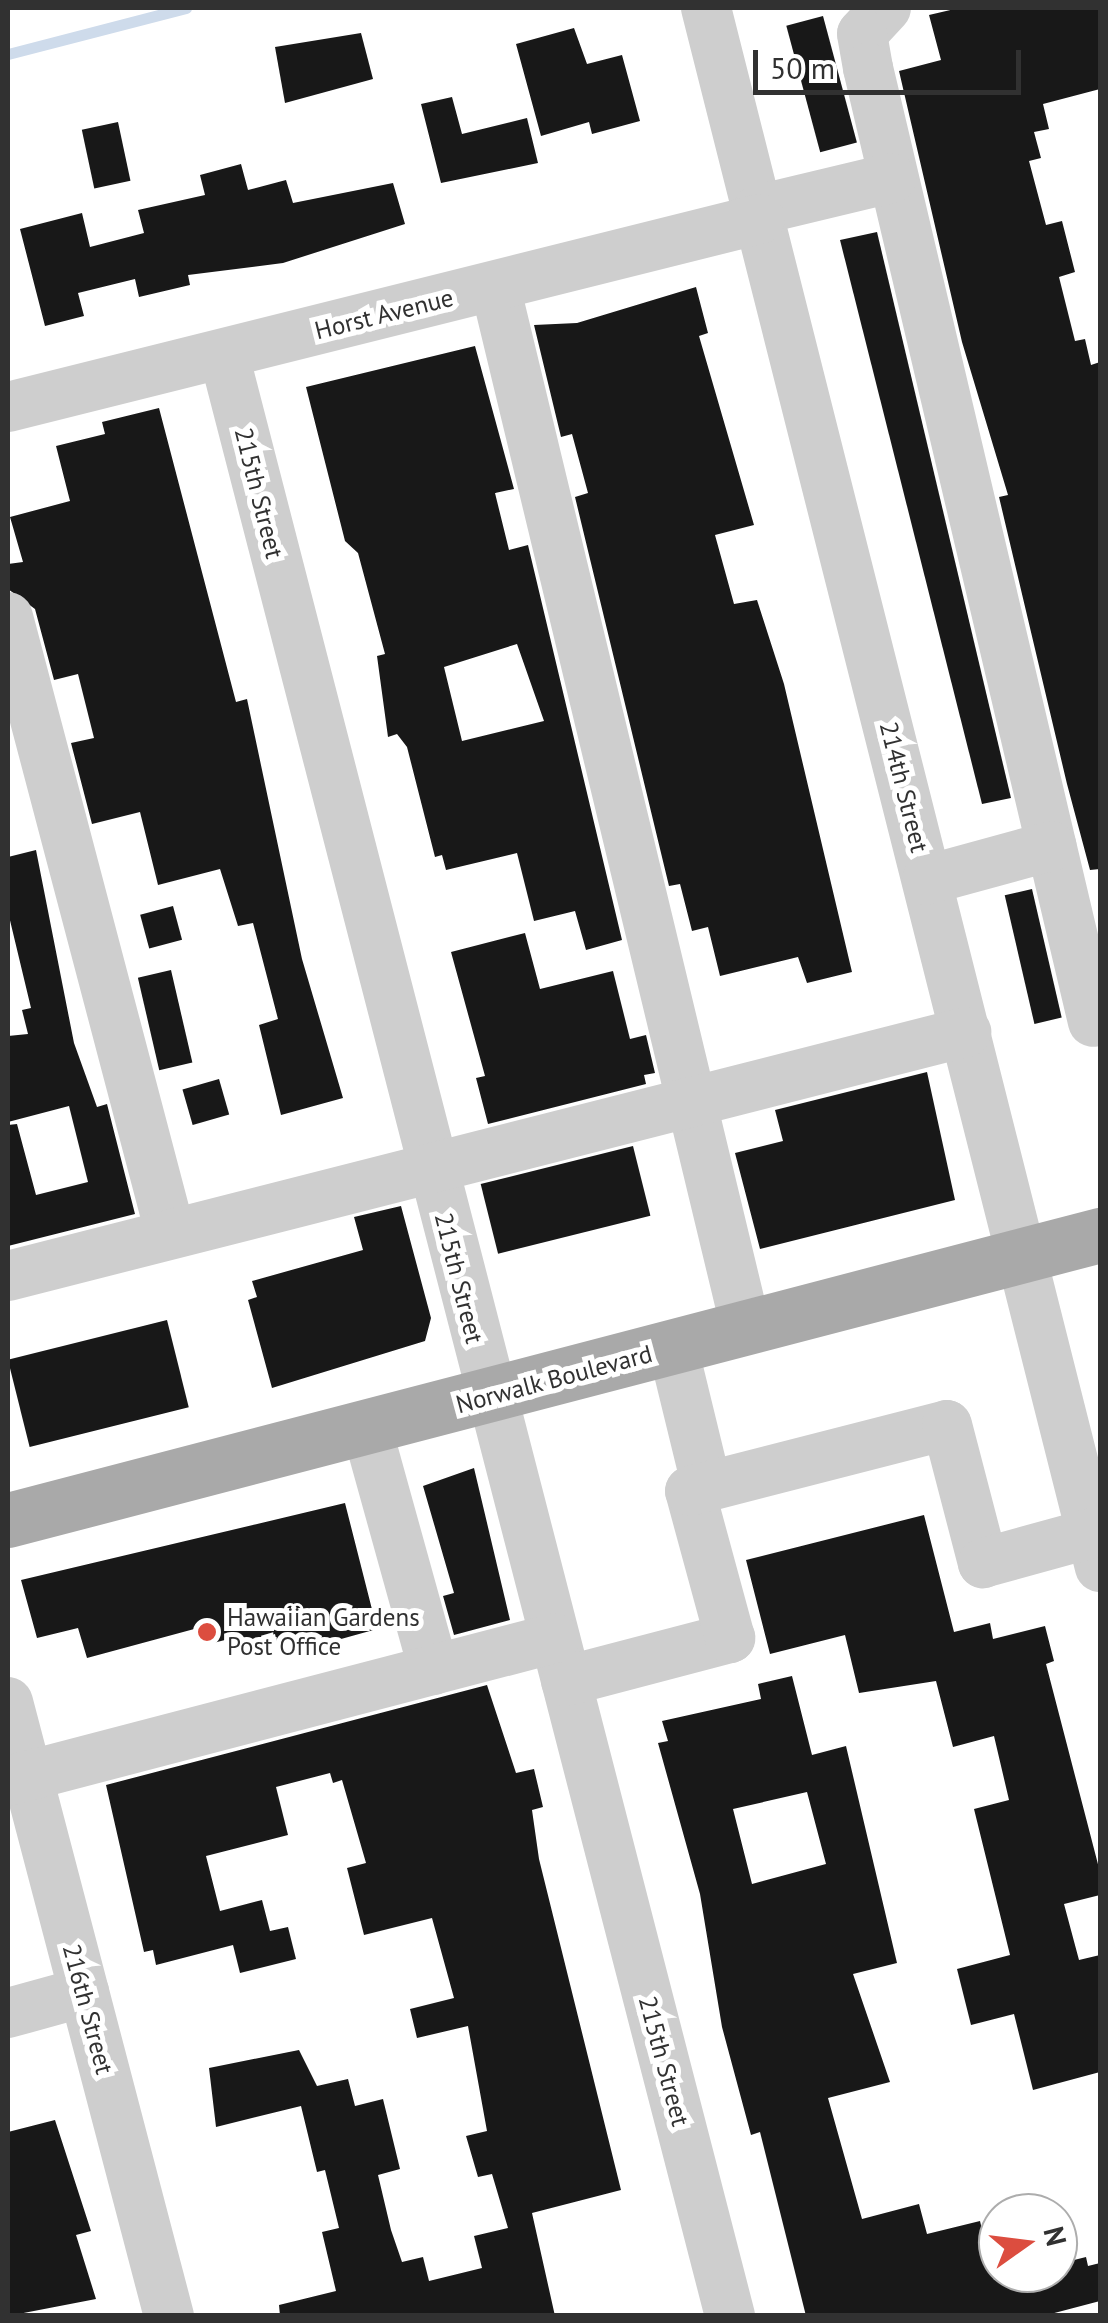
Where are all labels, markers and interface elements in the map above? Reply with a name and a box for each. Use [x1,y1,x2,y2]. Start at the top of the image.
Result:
scale bar [758,30,1026,92]
text: 50 m [770,48,835,87]
street label: Horst Avenue [311,282,457,346]
street label: 215th Street [228,425,290,561]
street label: 214th Street [873,719,935,855]
street label: 215th Street [428,1210,490,1346]
street label: Norwalk Boulevard [452,1338,656,1420]
place label: Hawaiian Gardens Post Office [227,1603,420,1662]
marker: Hawaiian Gardens Post Office [196,1621,218,1643]
street label: 216th Street [56,1941,120,2077]
street label: 215th Street [632,1993,696,2129]
north arrow [978,2193,1078,2293]
text: N [1035,2223,1076,2250]

